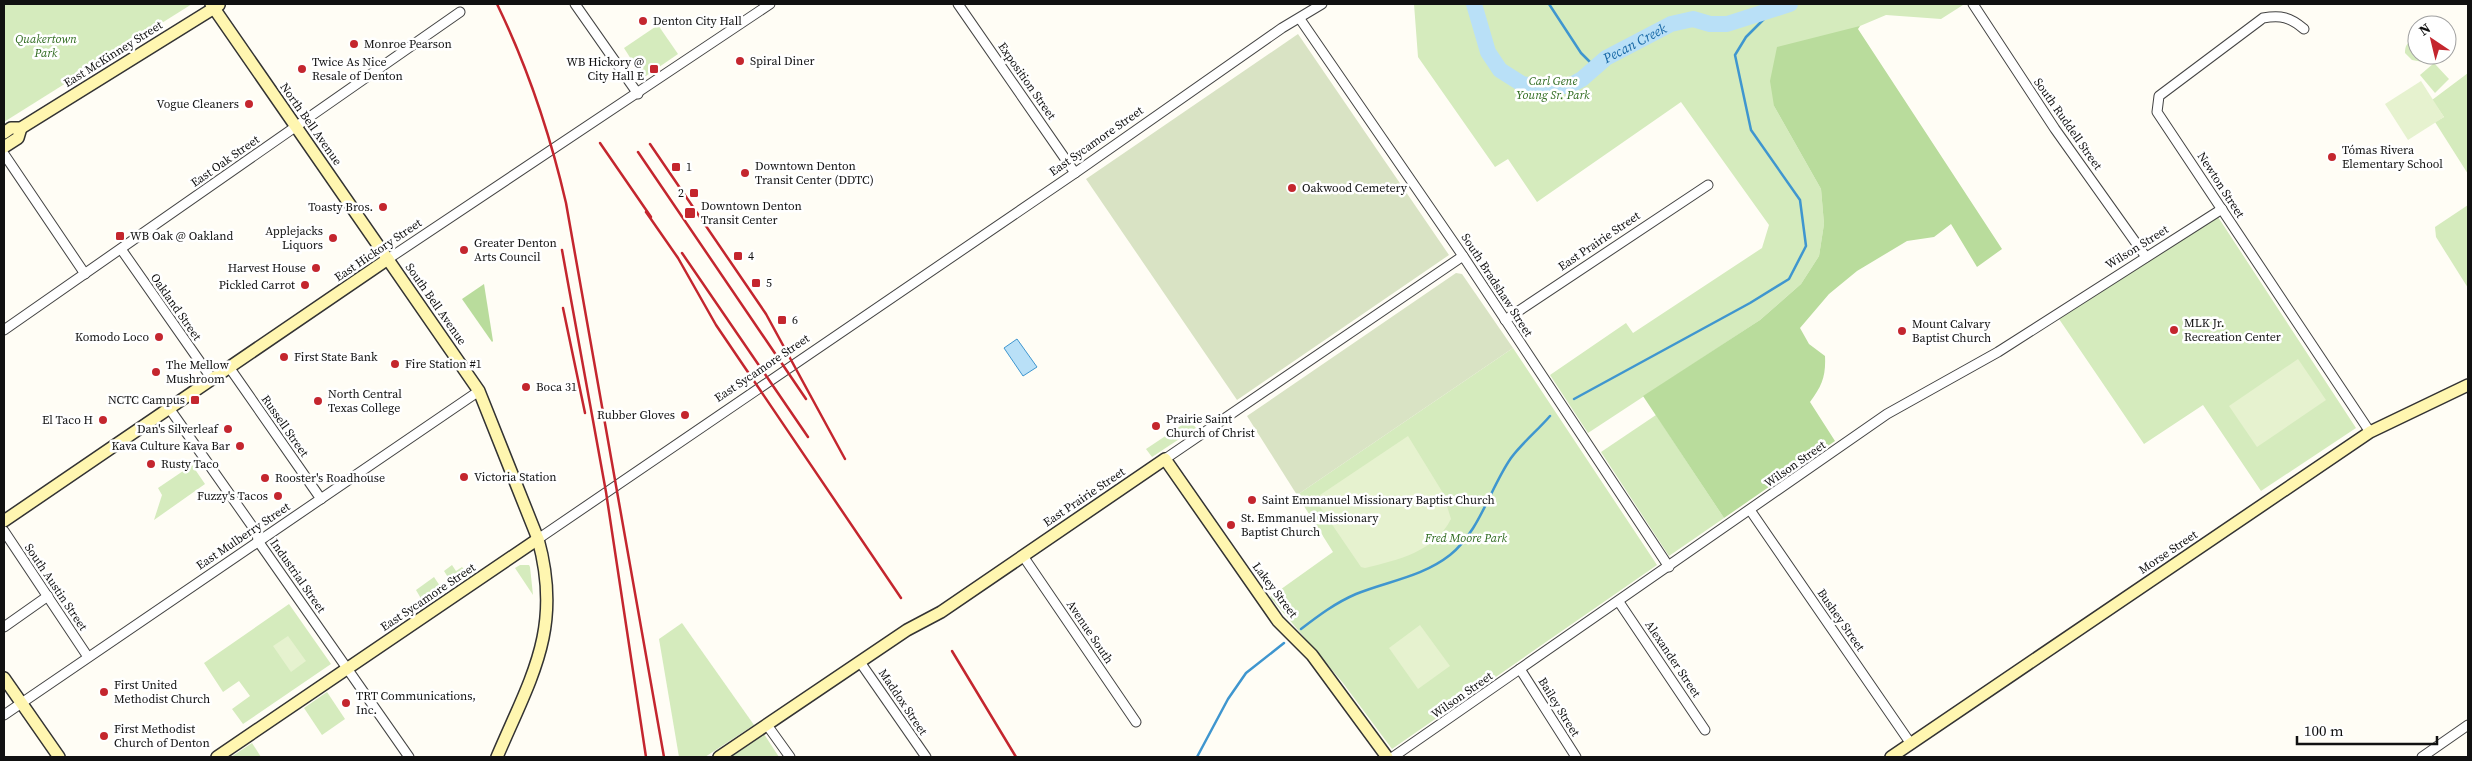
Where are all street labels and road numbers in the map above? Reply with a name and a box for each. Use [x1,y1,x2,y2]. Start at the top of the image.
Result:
street label: East McKinney Street [61,17,166,91]
street label: Exposition Street [994,39,1060,123]
street label: South Ruddell Street [2030,75,2106,173]
street label: North Bell Avenue [277,80,345,168]
street label: East Sycamore Street [1046,102,1146,179]
street label: East Oak Street [188,131,263,191]
street label: Newton Street [2194,149,2248,221]
street label: East Prairie Street [1555,208,1643,274]
street label: East Hickory Street [331,215,425,285]
street label: Wilson Street [2103,221,2172,273]
street label: South Bradshaw Street [1458,230,1536,340]
street label: South Bell Avenue [402,260,470,348]
street label: Oakland Street [147,270,205,344]
street label: East Sycamore Street [711,330,813,406]
street label: Russell Street [258,392,312,460]
street label: Wilson Street [1761,437,1829,491]
street label: East Prairie Street [1040,464,1128,530]
street label: East Mulberry Street [193,499,293,573]
street label: Morse Street [2136,527,2200,577]
street label: Industrial Street [267,536,329,616]
street label: South Austin Street [21,540,91,634]
street label: East Sycamore Street [377,559,479,635]
street label: Lakey Street [1249,559,1301,621]
street label: Bushey Street [1814,586,1868,654]
street label: Avenue South [1063,597,1117,667]
street label: Alexander Street [1641,618,1705,700]
street label: Maddox Street [875,666,931,738]
street label: Wilson Street [1428,668,1496,722]
street label: Bailey Street [1535,674,1584,740]

